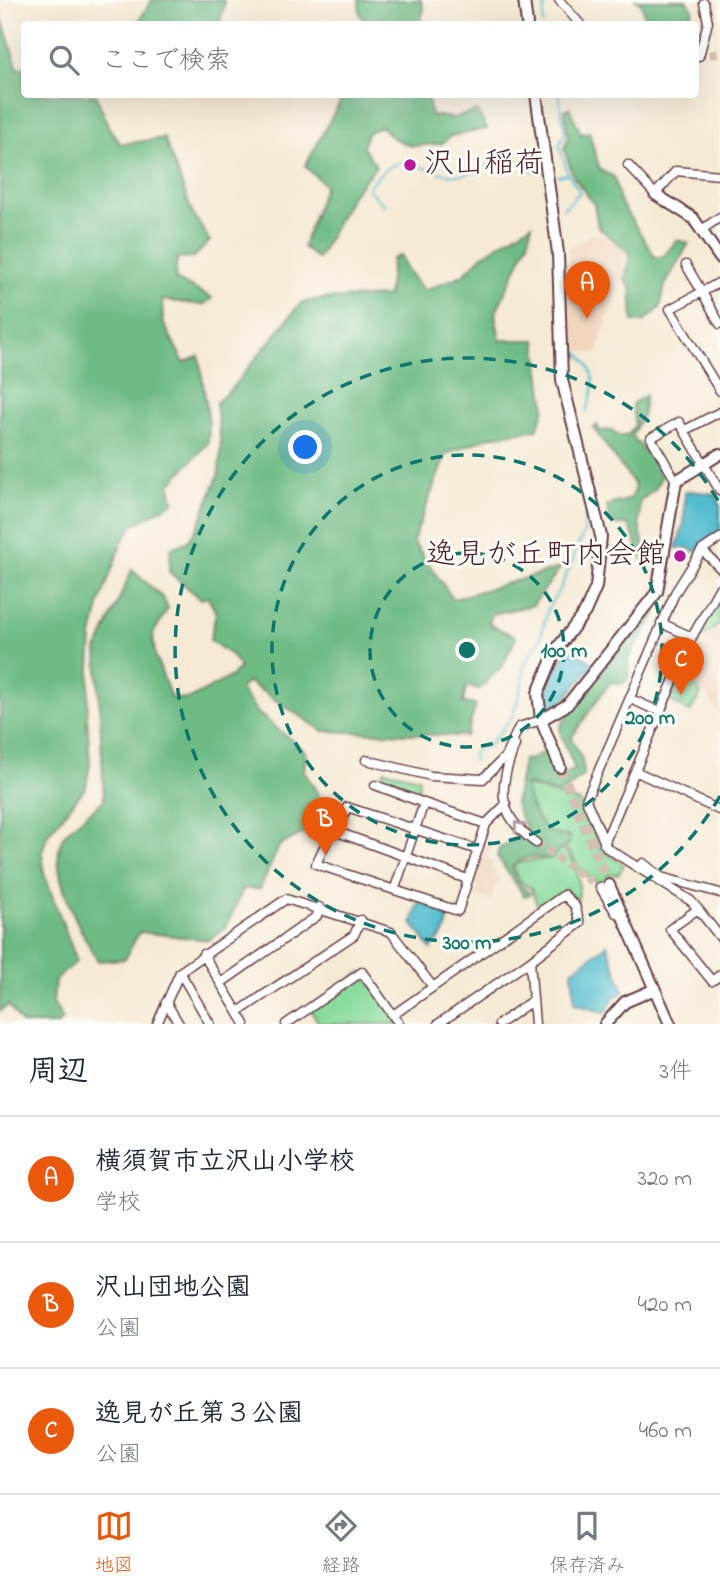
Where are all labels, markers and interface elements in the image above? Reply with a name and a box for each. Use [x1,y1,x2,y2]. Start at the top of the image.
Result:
search box [21,21,699,98]
icon: search [45,41,83,79]
text: ここで検索 [101,43,231,81]
place label: 沢山稲荷 [424,143,544,187]
marker: 沢山稲荷 [402,157,418,173]
pin: A [564,261,610,319]
your location [288,430,322,464]
place label: 逸見が丘町内会館 [426,534,666,578]
marker: 逸見が丘町内会館 [672,548,688,564]
text: 100 m [541,637,587,667]
pin: C [658,637,704,695]
centre of rings [455,638,479,662]
text: 200 m [624,704,675,734]
pin: B [302,797,348,855]
one-way arrow [514,821,526,833]
text: 300 m [442,929,491,959]
text: 周辺 [28,1051,88,1095]
text: 3件 [660,1056,692,1089]
text: 横須賀市立沢山小学校 [95,1144,355,1182]
text: A [44,1163,58,1196]
text: 320 m [638,1163,692,1196]
text: 学校 [95,1187,141,1220]
text: 沢山団地公園 [95,1270,251,1308]
text: B [43,1289,59,1322]
text: 420 m [638,1289,692,1322]
text: 公園 [95,1313,141,1346]
text: 逸見が丘第３公園 [95,1396,303,1434]
text: C [45,1415,57,1448]
text: 460 m [639,1415,692,1448]
text: 公園 [95,1439,141,1472]
tab: 地図 [95,1507,133,1580]
tab: 経路 [322,1507,360,1580]
tab: 保存済み [549,1507,625,1580]

